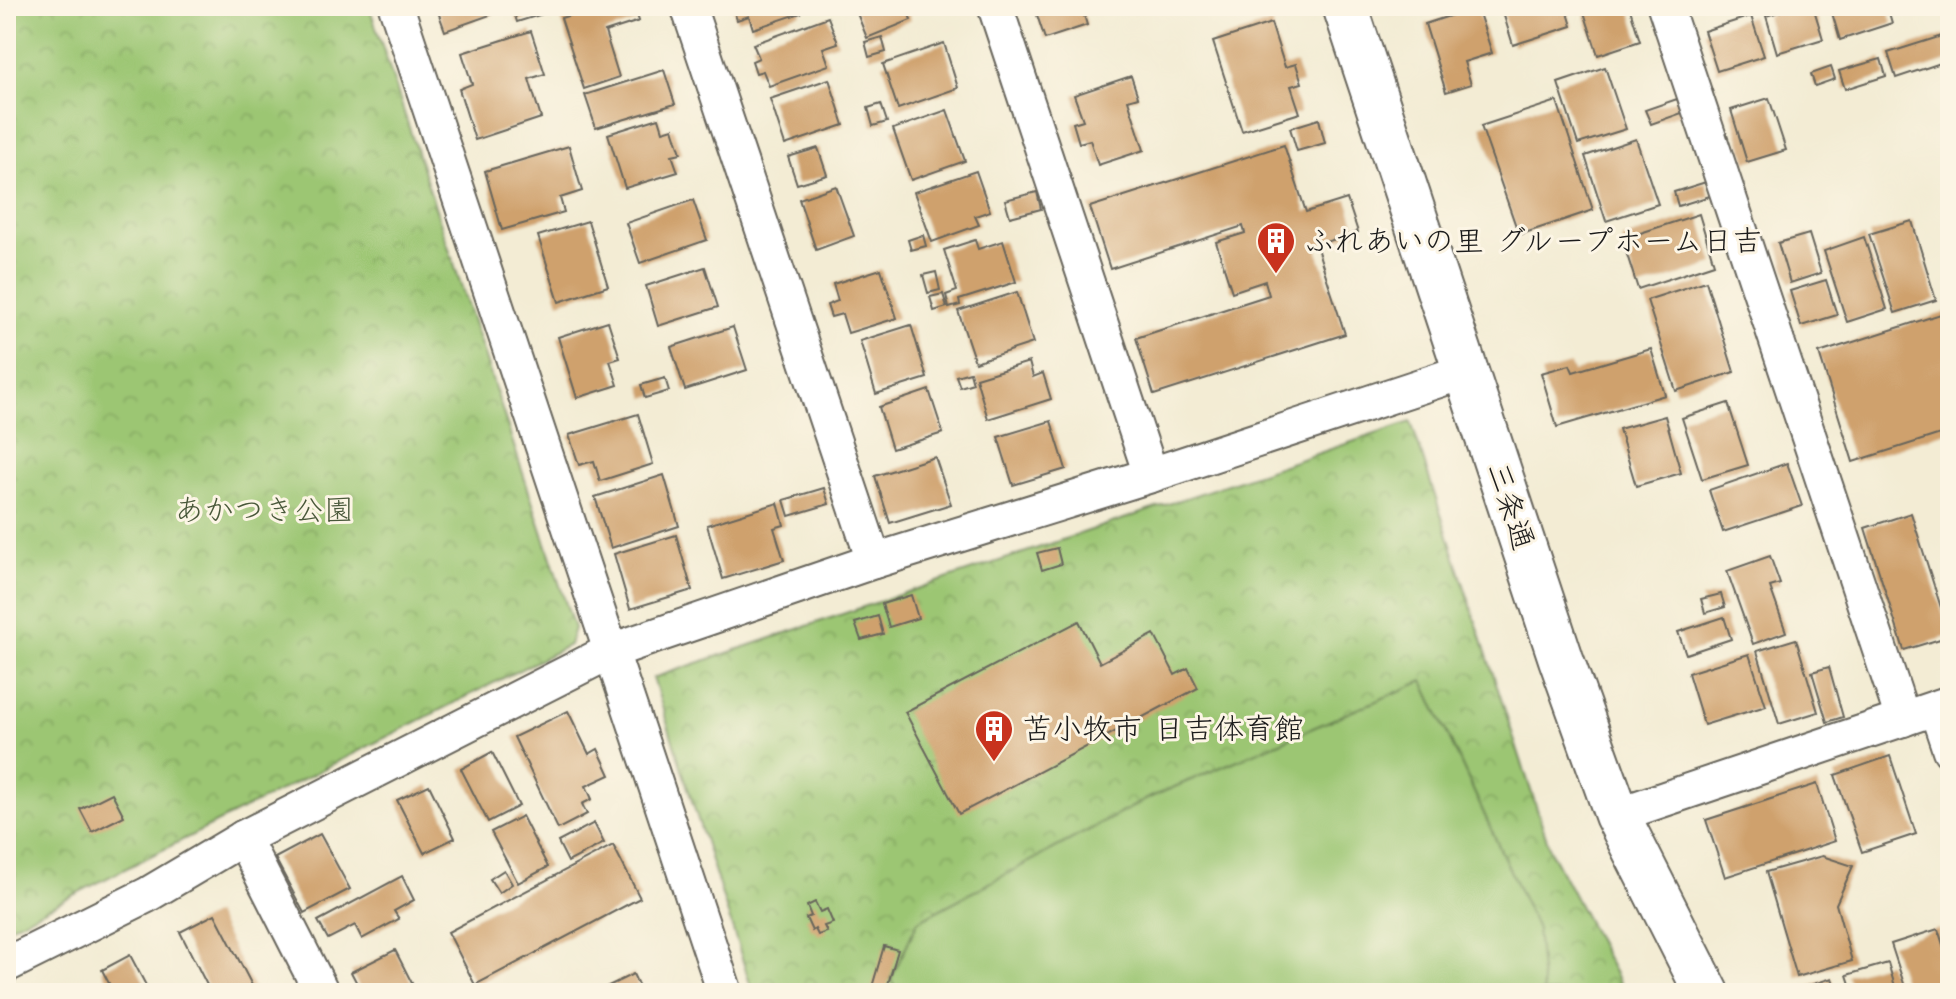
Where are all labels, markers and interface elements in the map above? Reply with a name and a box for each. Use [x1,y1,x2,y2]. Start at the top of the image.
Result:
building icon: ふれあいの里 グループホーム日吉 [1255,220,1297,275]
place label: ふれあいの里 グループホーム日吉 [1304,221,1762,263]
street label: 三条通 [1476,457,1544,556]
park label: あかつき公園 [174,490,354,532]
building icon: 苫小牧市 日吉体育館 [973,708,1015,763]
place label: 苫小牧市 日吉体育館 [1022,709,1304,751]

